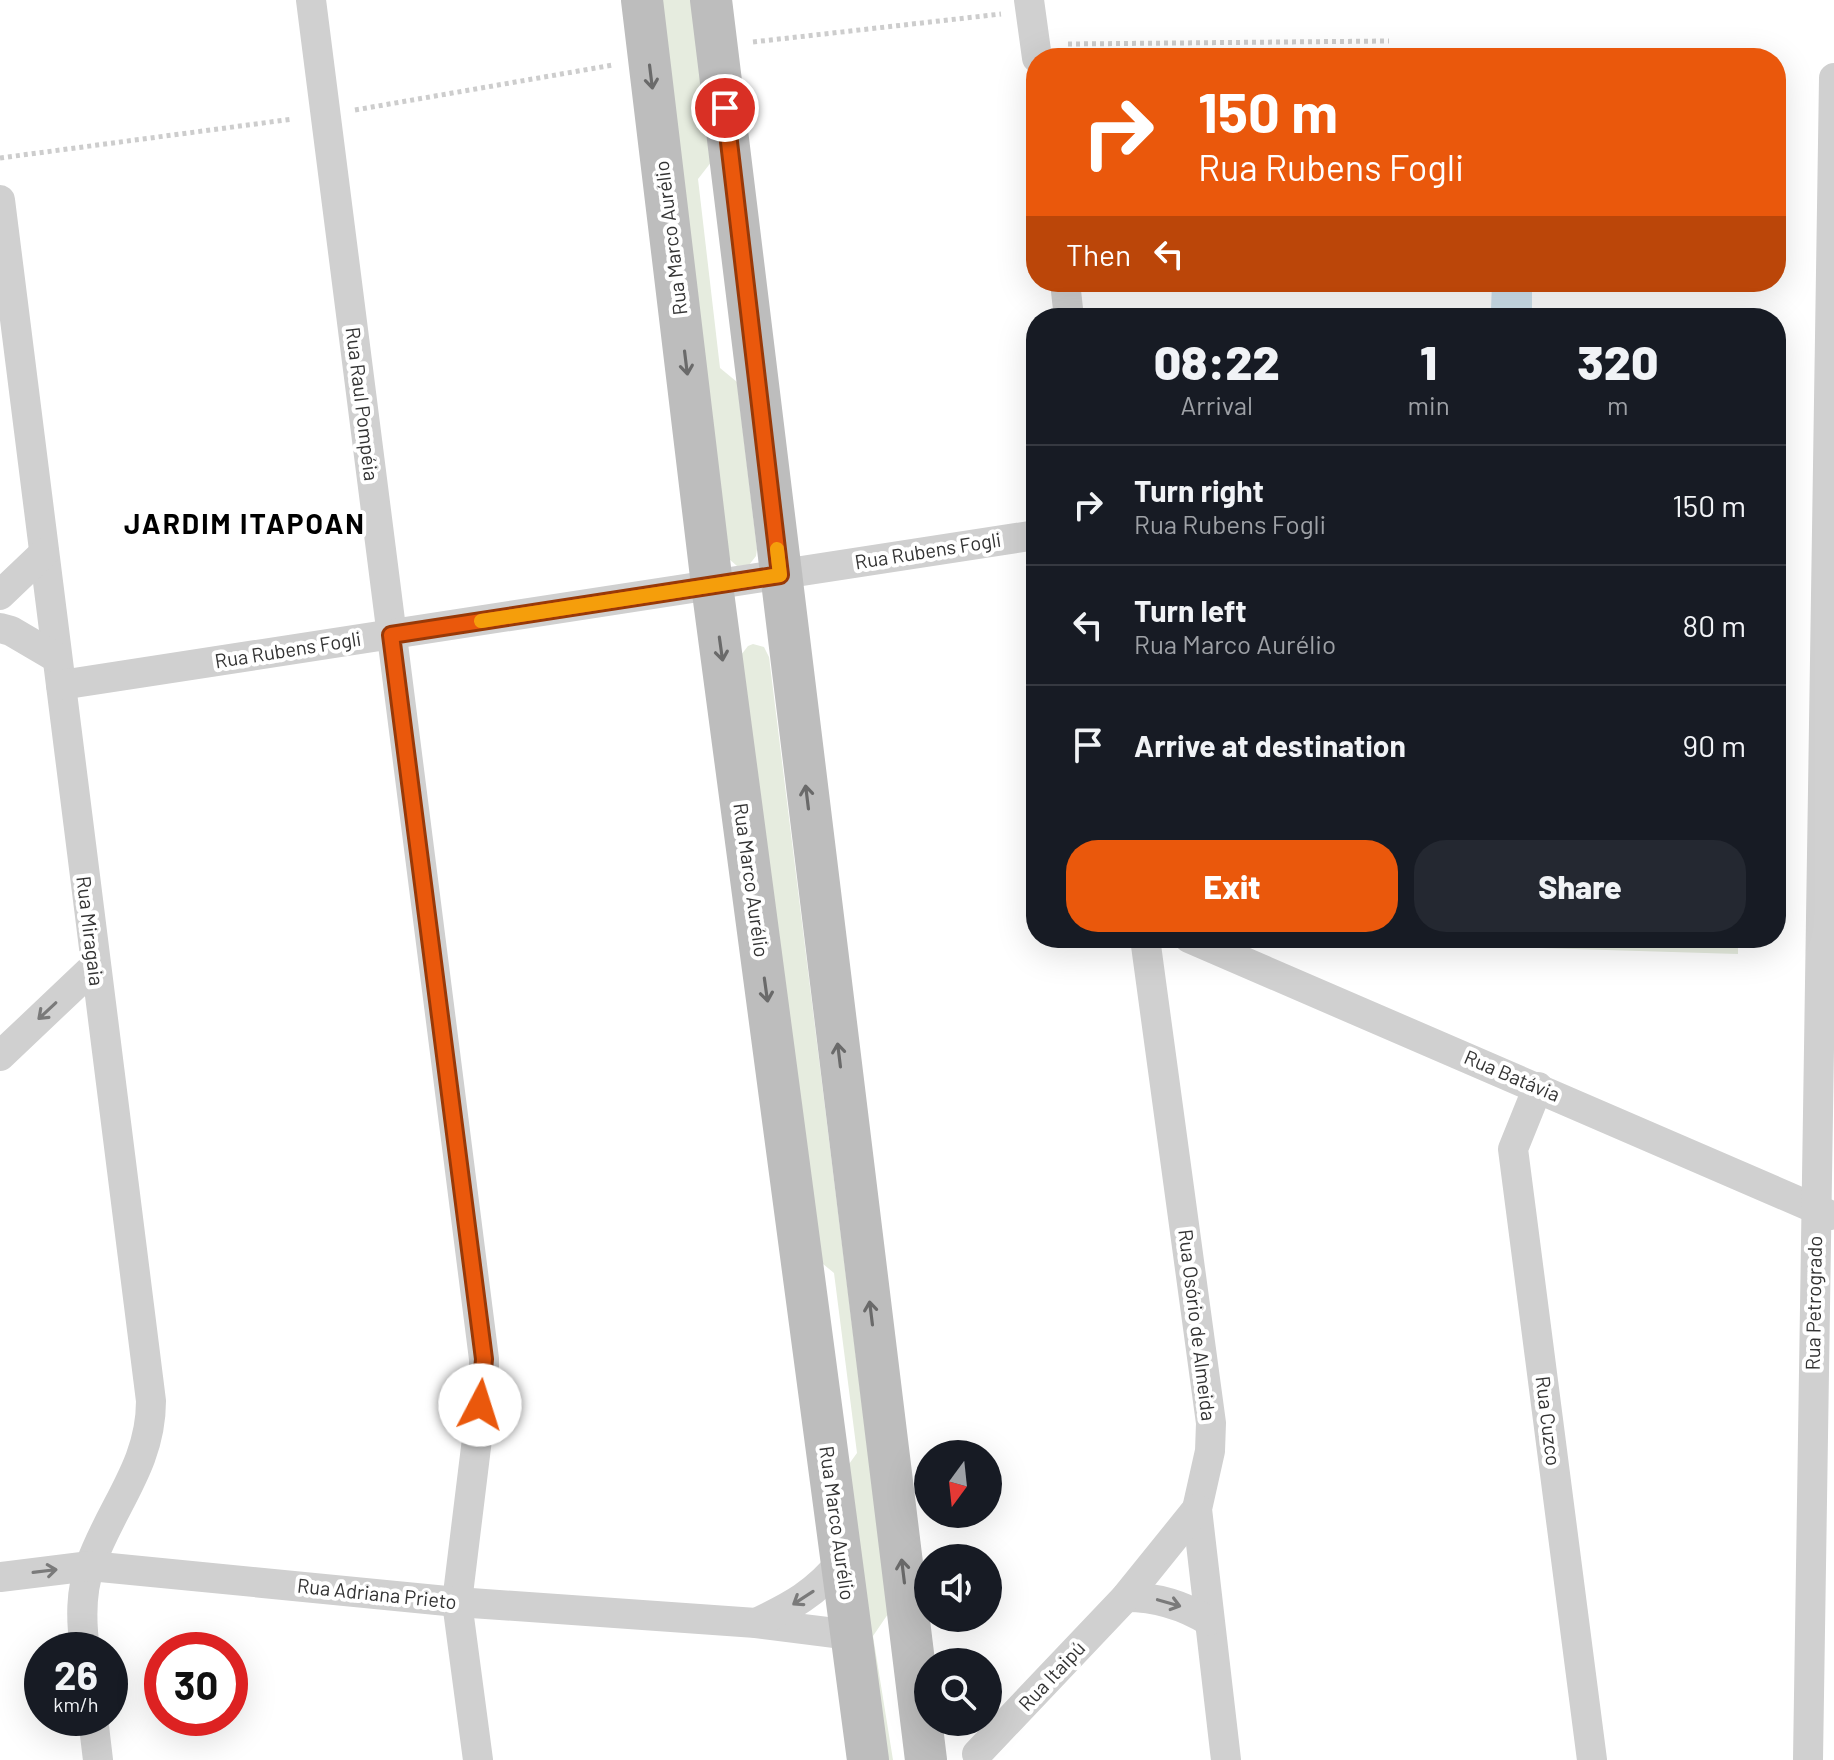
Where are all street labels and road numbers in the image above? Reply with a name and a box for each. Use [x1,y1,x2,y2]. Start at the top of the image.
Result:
street label: Rua Marco Aurélio [649,160,691,317]
street label: Rua Raul Pompéia [342,326,384,482]
street label: Rua Rubens Fogli [853,527,1003,573]
street label: Rua Rubens Fogli [213,626,363,672]
street label: Rua Marco Aurélio [729,801,775,958]
street label: Rua Miragaia [72,875,110,987]
street label: Rua Batávia [1461,1044,1564,1106]
street label: Rua Osório de Almeida [1174,1228,1222,1422]
street label: Rua Petrogrado [1800,1236,1826,1370]
street label: Rua Cuzco [1532,1375,1566,1467]
street label: Rua Marco Aurélio [815,1444,861,1601]
street label: Rua Adriana Prieto [296,1573,458,1613]
street label: Rua Itaipú [1013,1635,1090,1715]

